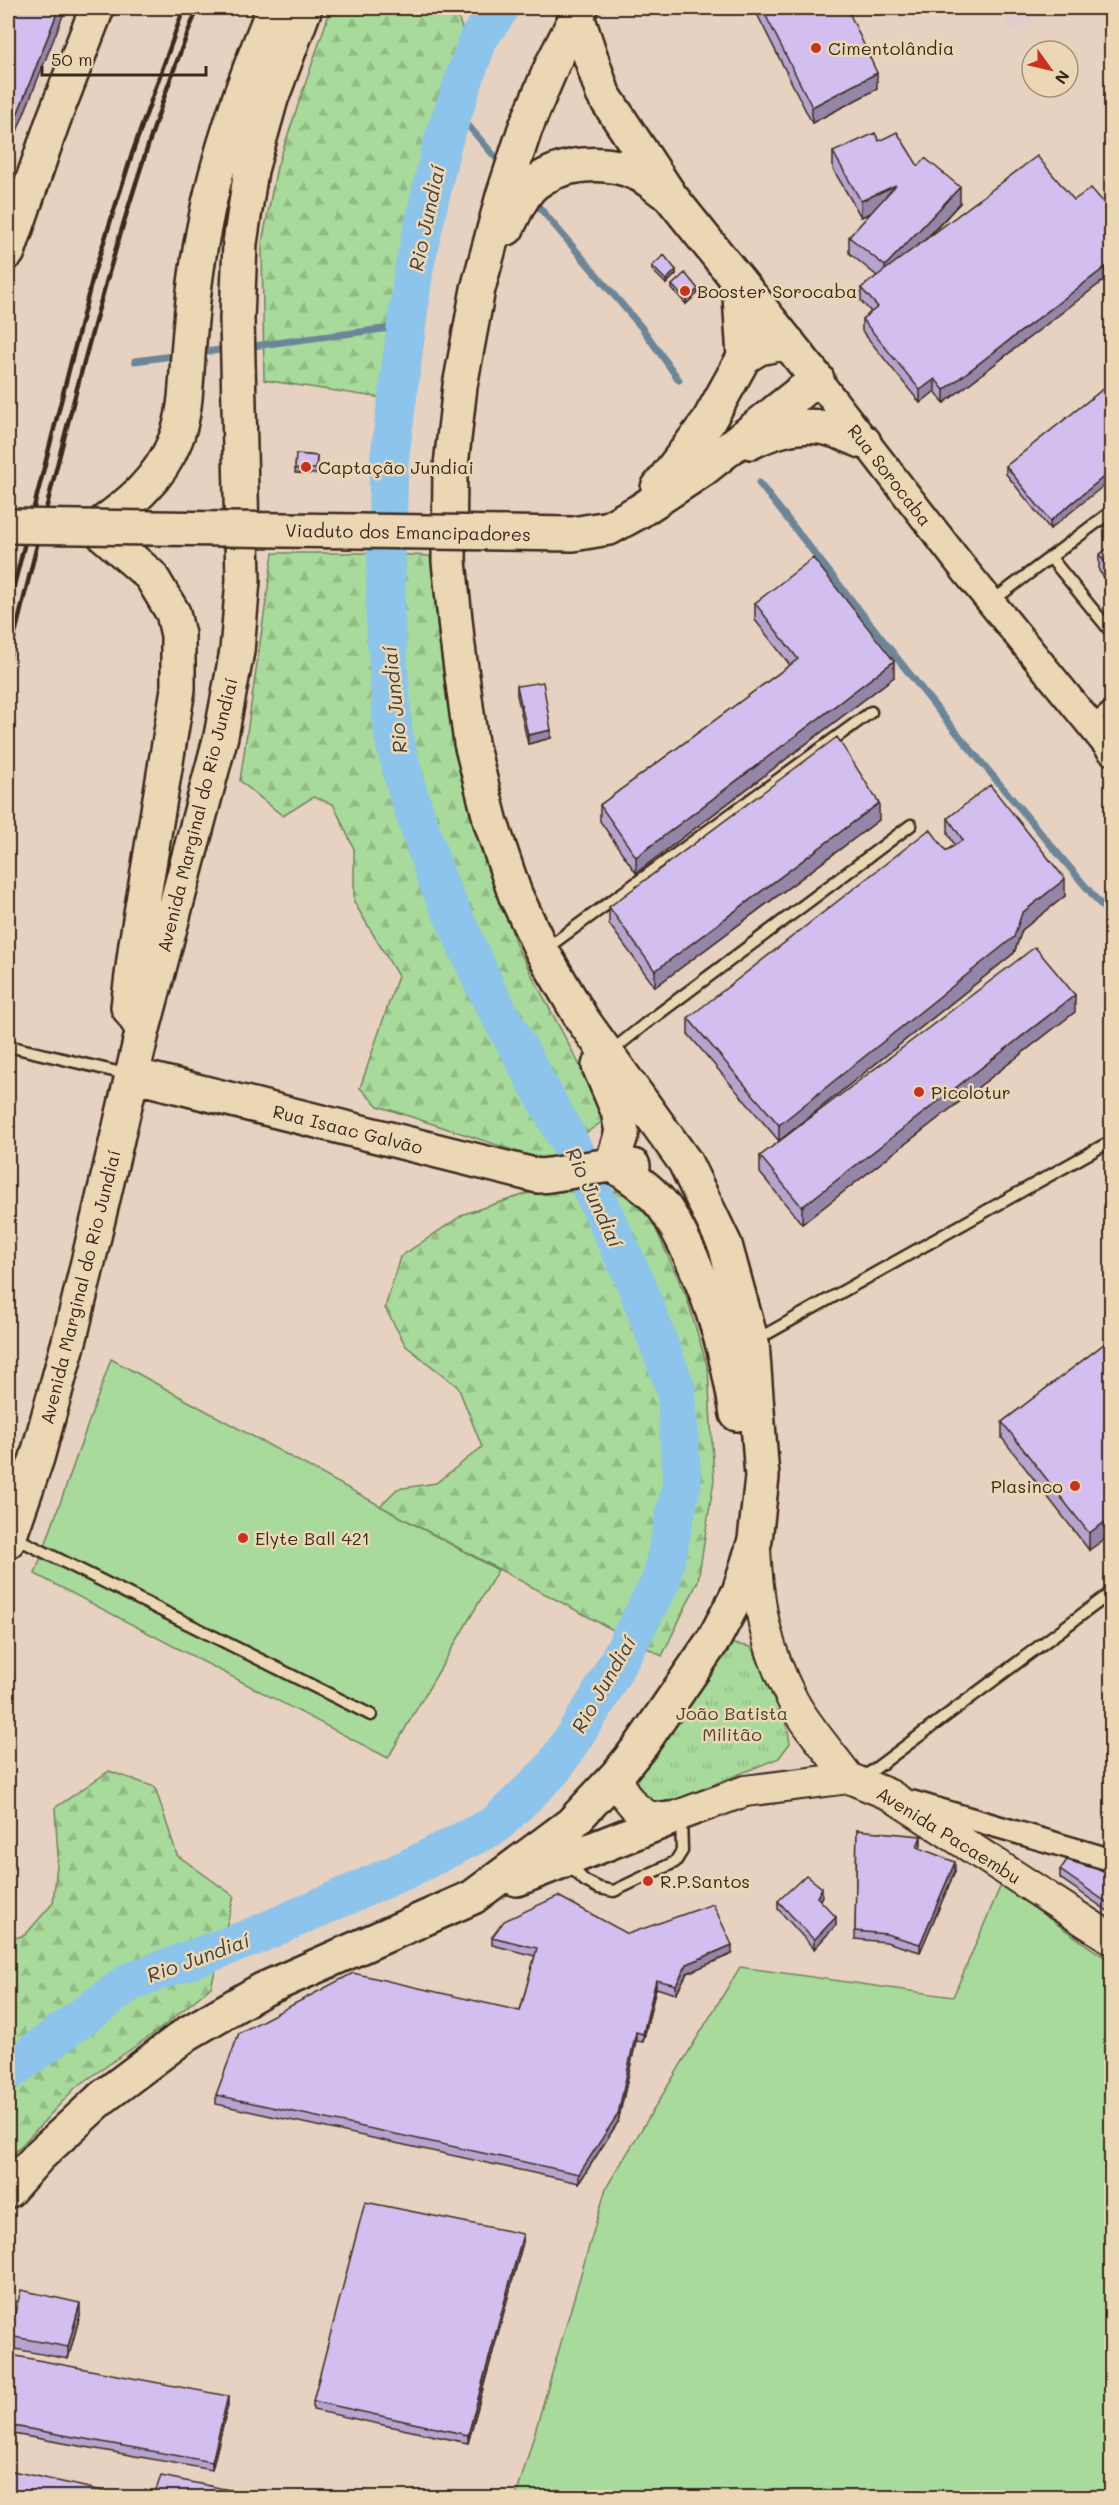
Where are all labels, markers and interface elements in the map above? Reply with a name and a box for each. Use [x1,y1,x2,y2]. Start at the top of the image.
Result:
place label: Cimentolândia [828,36,954,60]
scale bar [42,39,206,77]
north arrow [1020,39,1080,99]
marker: Cimentolândia [809,41,823,55]
text: 50 m [51,47,93,71]
text: N [1051,67,1075,89]
water label: Rio Jundiaí [402,162,450,273]
place label: Booster Sorocaba [697,279,857,303]
marker: Booster Sorocaba [678,284,692,298]
street label: Rua Sorocaba [843,419,937,531]
place label: Captação Jundiai [318,455,474,479]
marker: Captação Jundiai [299,460,313,474]
street label: Viaduto dos Emancipadores [285,518,531,546]
water label: Rio Jundiaí [375,644,413,755]
street label: Avenida Marginal do Rio Jundiaí [151,675,243,955]
place label: Picolotur [931,1080,1011,1104]
marker: Picolotur [912,1085,926,1099]
street label: Rua Isaac Galvão [271,1099,426,1159]
water label: Rio Jundiaí [560,1143,630,1252]
street label: Avenida Marginal do Rio Jundiaí [34,1147,126,1427]
place label: Plasinco [991,1474,1063,1498]
marker: Plasinco [1068,1479,1082,1493]
place label: Elyte Ball 421 [255,1526,370,1550]
marker: Elyte Ball 421 [236,1531,250,1545]
water label: Rio Jundiaí [565,1630,642,1737]
park label: João Batista Militão [676,1701,788,1746]
street label: Avenida Pacaembu [872,1781,1026,1889]
place label: R.P.Santos [660,1869,750,1893]
marker: R.P.Santos [641,1874,655,1888]
water label: Rio Jundiaí [143,1926,254,1988]

